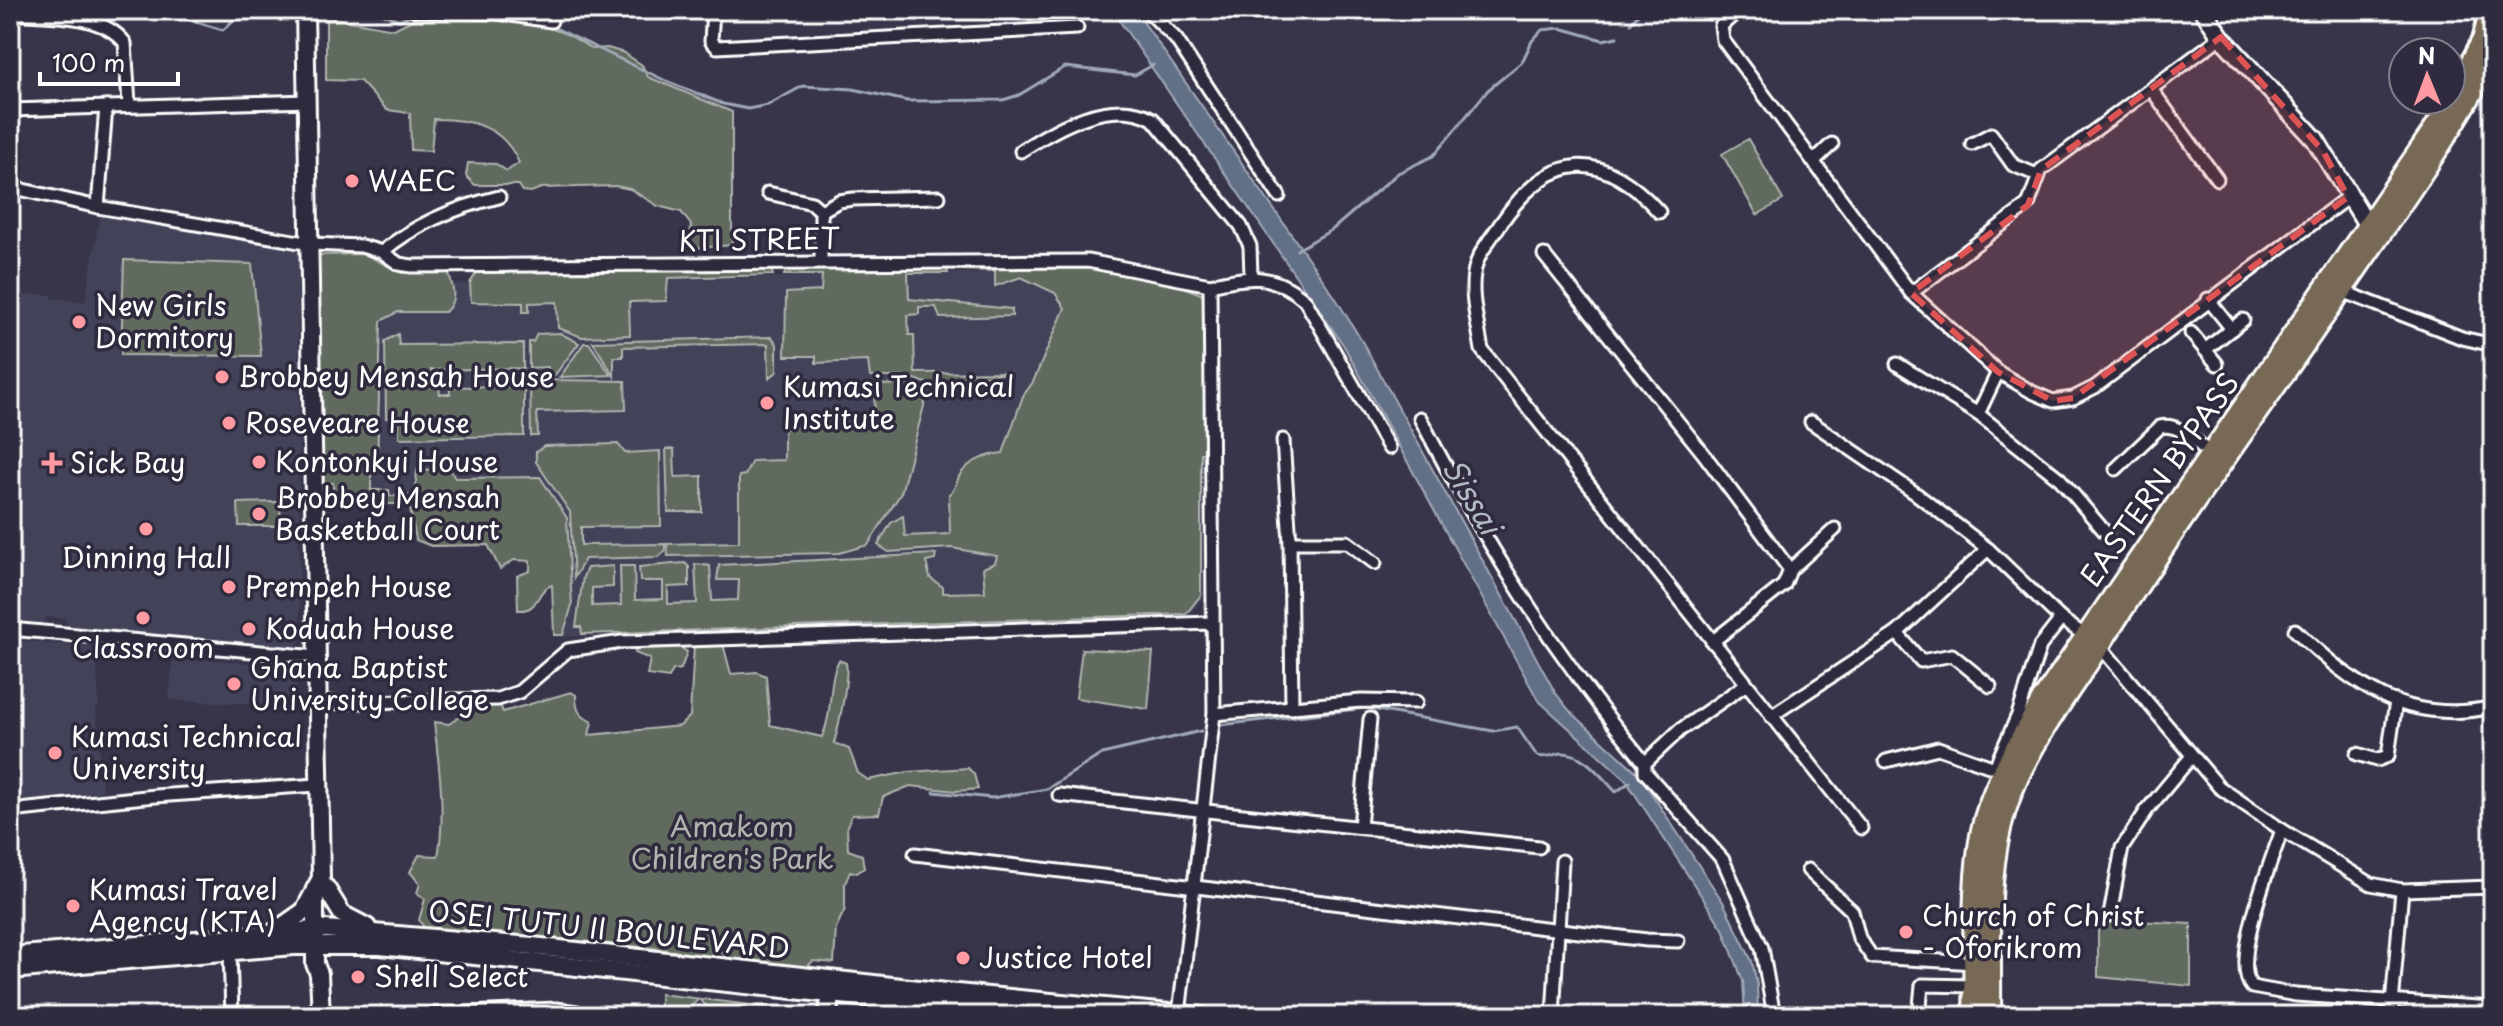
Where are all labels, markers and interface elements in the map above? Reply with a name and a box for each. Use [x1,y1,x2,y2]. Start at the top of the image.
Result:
scale bar [40,36,178,86]
north arrow [2387,36,2467,116]
text: N [2418,38,2436,71]
text: 100 m [52,44,125,80]
place label: WAEC [368,158,456,201]
marker: WAEC [343,172,361,190]
street label: KTI STREET [678,216,841,261]
place label: New Girls Dormitory [95,283,234,358]
marker: New Girls Dormitory [70,313,88,331]
place label: Brobbey Mensah House [238,354,554,397]
street label: EASTERN BYPASS [2069,363,2249,595]
place label: Kumasi Technical Institute [783,364,1014,439]
marker: Brobbey Mensah House [213,368,231,386]
marker: Kumasi Technical Institute [758,394,776,412]
place label: Roseveare House [245,400,470,443]
marker: Roseveare House [220,414,238,432]
place label: Kontonkyi House [275,439,499,482]
place label: Sick Bay [70,440,185,483]
water label: Sissai [1433,449,1516,546]
marker: Sick Bay [41,452,63,474]
marker: Kontonkyi House [250,453,268,471]
place label: Brobbey Mensah Basketball Court [275,475,500,550]
marker: Brobbey Mensah Basketball Court [250,505,268,523]
marker: Dinning Hall [137,520,155,538]
place label: Dinning Hall [61,535,231,578]
place label: Prempeh House [245,564,452,607]
marker: Prempeh House [220,578,238,596]
place label: Koduah House [265,606,454,649]
marker: Classroom [134,609,152,627]
marker: Koduah House [240,620,258,638]
place label: Classroom [72,625,214,668]
place label: Ghana Baptist University College [250,645,489,720]
marker: Ghana Baptist University College [225,675,243,693]
place label: Kumasi Technical University [71,714,302,789]
marker: Kumasi Technical University [46,744,64,762]
park label: Amakom Children's Park [630,804,834,879]
place label: Kumasi Travel Agency (KTA) [89,867,278,942]
street label: OSEI TUTU II BOULEVARD [426,888,792,969]
place label: Church of Christ - Oforikrom [1922,893,2144,968]
marker: Kumasi Travel Agency (KTA) [64,897,82,915]
marker: Church of Christ - Oforikrom [1897,923,1915,941]
place label: Justice Hotel [979,935,1153,978]
marker: Justice Hotel [954,949,972,967]
place label: Shell Select [374,954,529,997]
marker: Shell Select [349,968,367,986]

